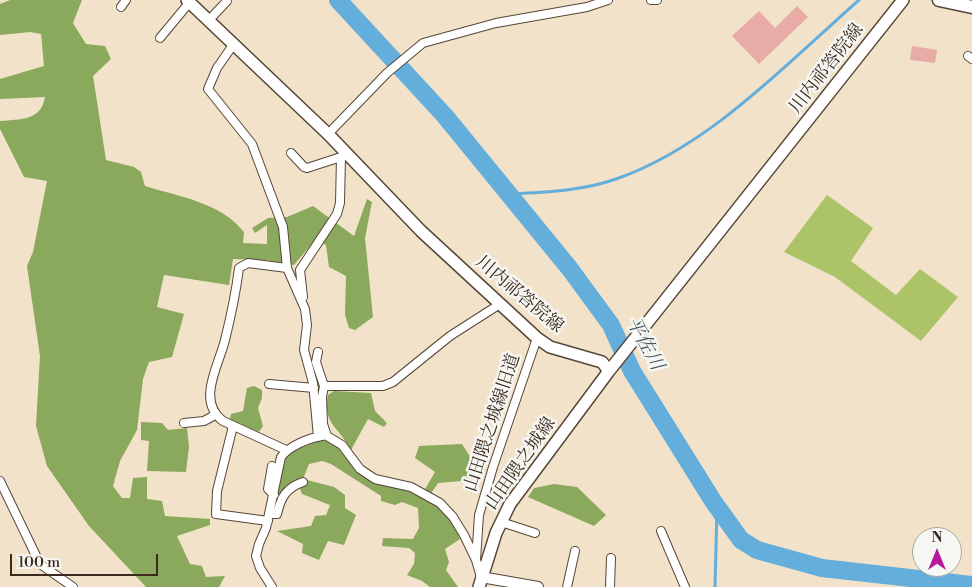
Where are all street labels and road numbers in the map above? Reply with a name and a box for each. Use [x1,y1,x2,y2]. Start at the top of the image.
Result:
street label: 川内祁答院線 [785,20,869,118]
street label: 川内祁答院線 [471,252,567,338]
street label: 山田隈之城線旧道 [460,351,526,495]
street label: 山田隈之城線 [481,414,561,514]

